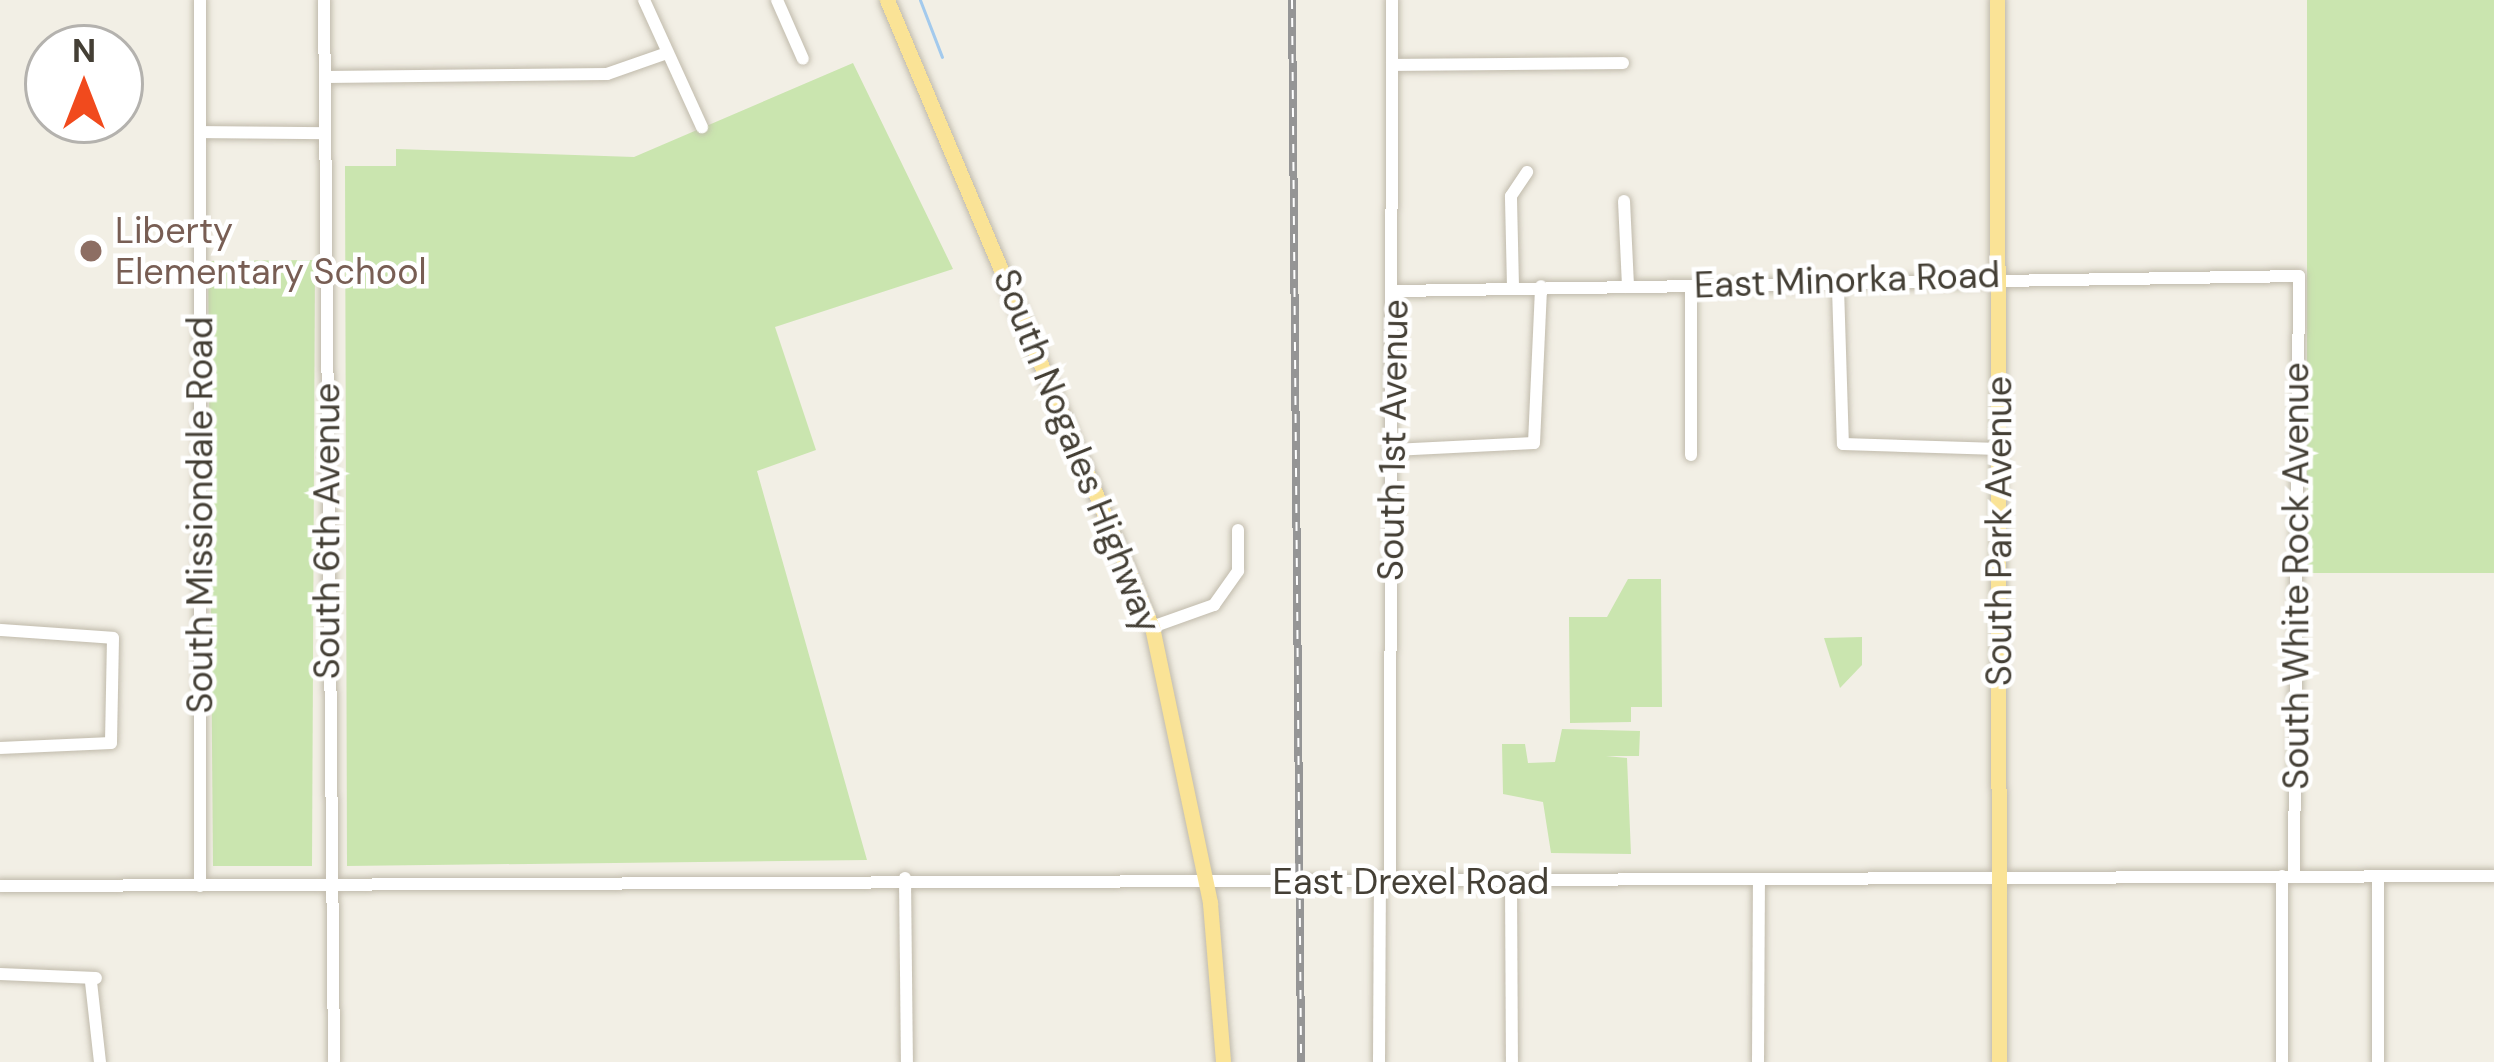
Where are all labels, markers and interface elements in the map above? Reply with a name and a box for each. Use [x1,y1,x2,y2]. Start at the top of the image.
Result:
north arrow [24,24,144,144]
text: N [72,29,96,72]
place label: Liberty Elementary School [115,208,427,293]
marker: Liberty Elementary School [78,238,104,264]
street label: East Minorka Road [1693,253,2001,307]
street label: South Nogales Highway [984,263,1170,639]
street label: South 1st Avenue [1369,299,1417,581]
street label: South Missiondale Road [178,317,222,713]
street label: South White Rock Avenue [2274,362,2318,790]
street label: South Park Avenue [1977,376,2021,686]
street label: South 6th Avenue [305,383,349,679]
street label: East Drexel Road [1273,860,1549,904]

